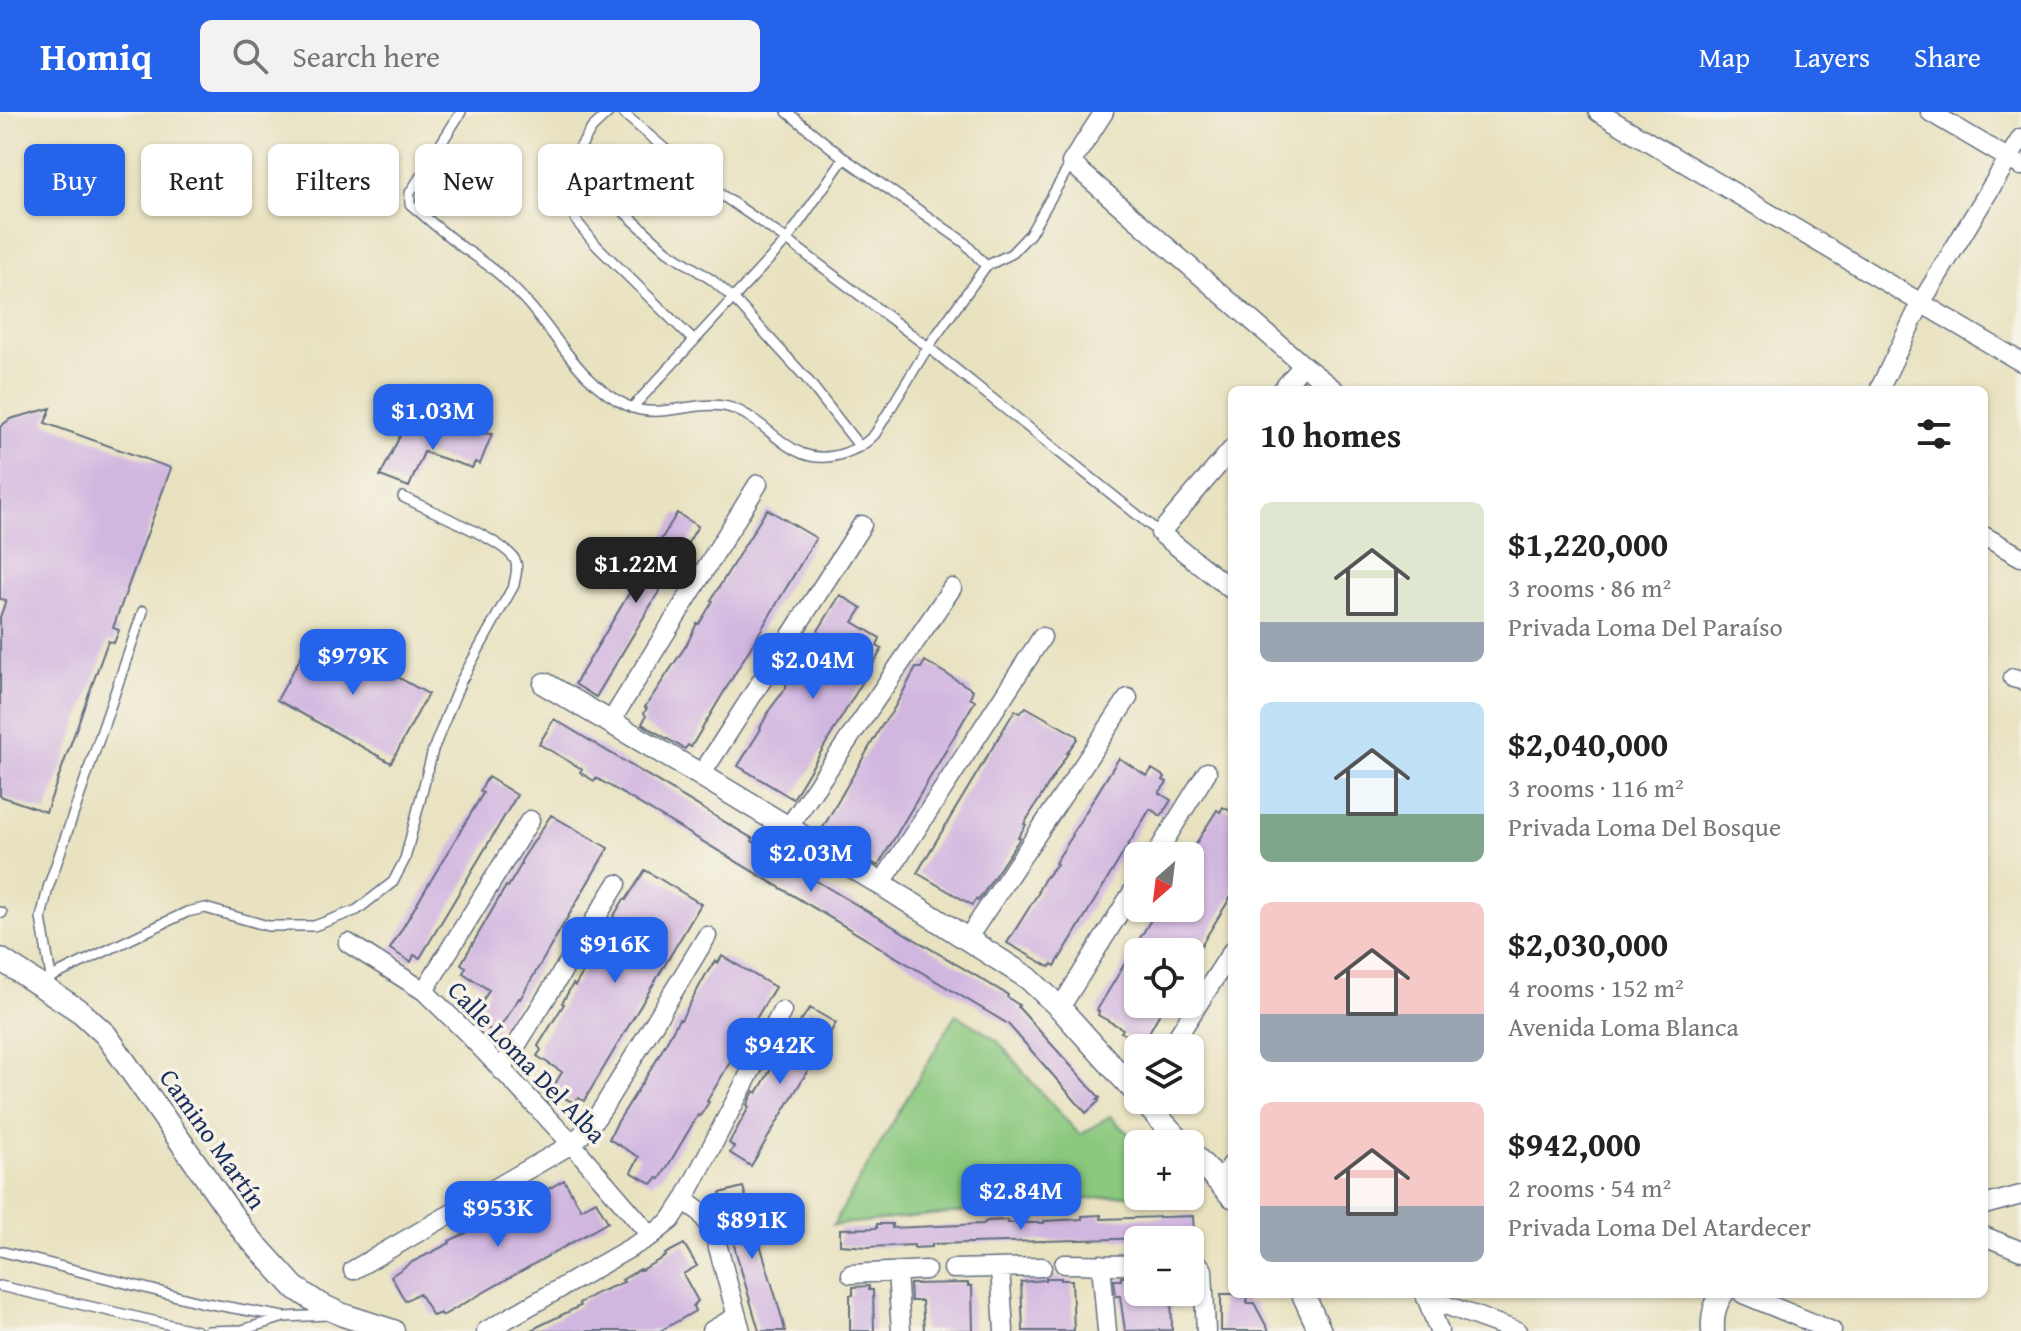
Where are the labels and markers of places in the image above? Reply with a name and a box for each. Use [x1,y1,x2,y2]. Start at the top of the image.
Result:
pin: $1.03M [368,384,498,452]
pin: $1.22M [571,537,701,605]
pin: $979K [297,629,409,697]
pin: $2.04M [748,633,878,701]
pin: $2.03M [746,826,876,894]
pin: $916K [559,917,671,985]
pin: $942K [724,1018,836,1086]
pin: $2.84M [956,1164,1086,1232]
pin: $953K [442,1181,554,1249]
pin: $891K [696,1193,808,1261]

